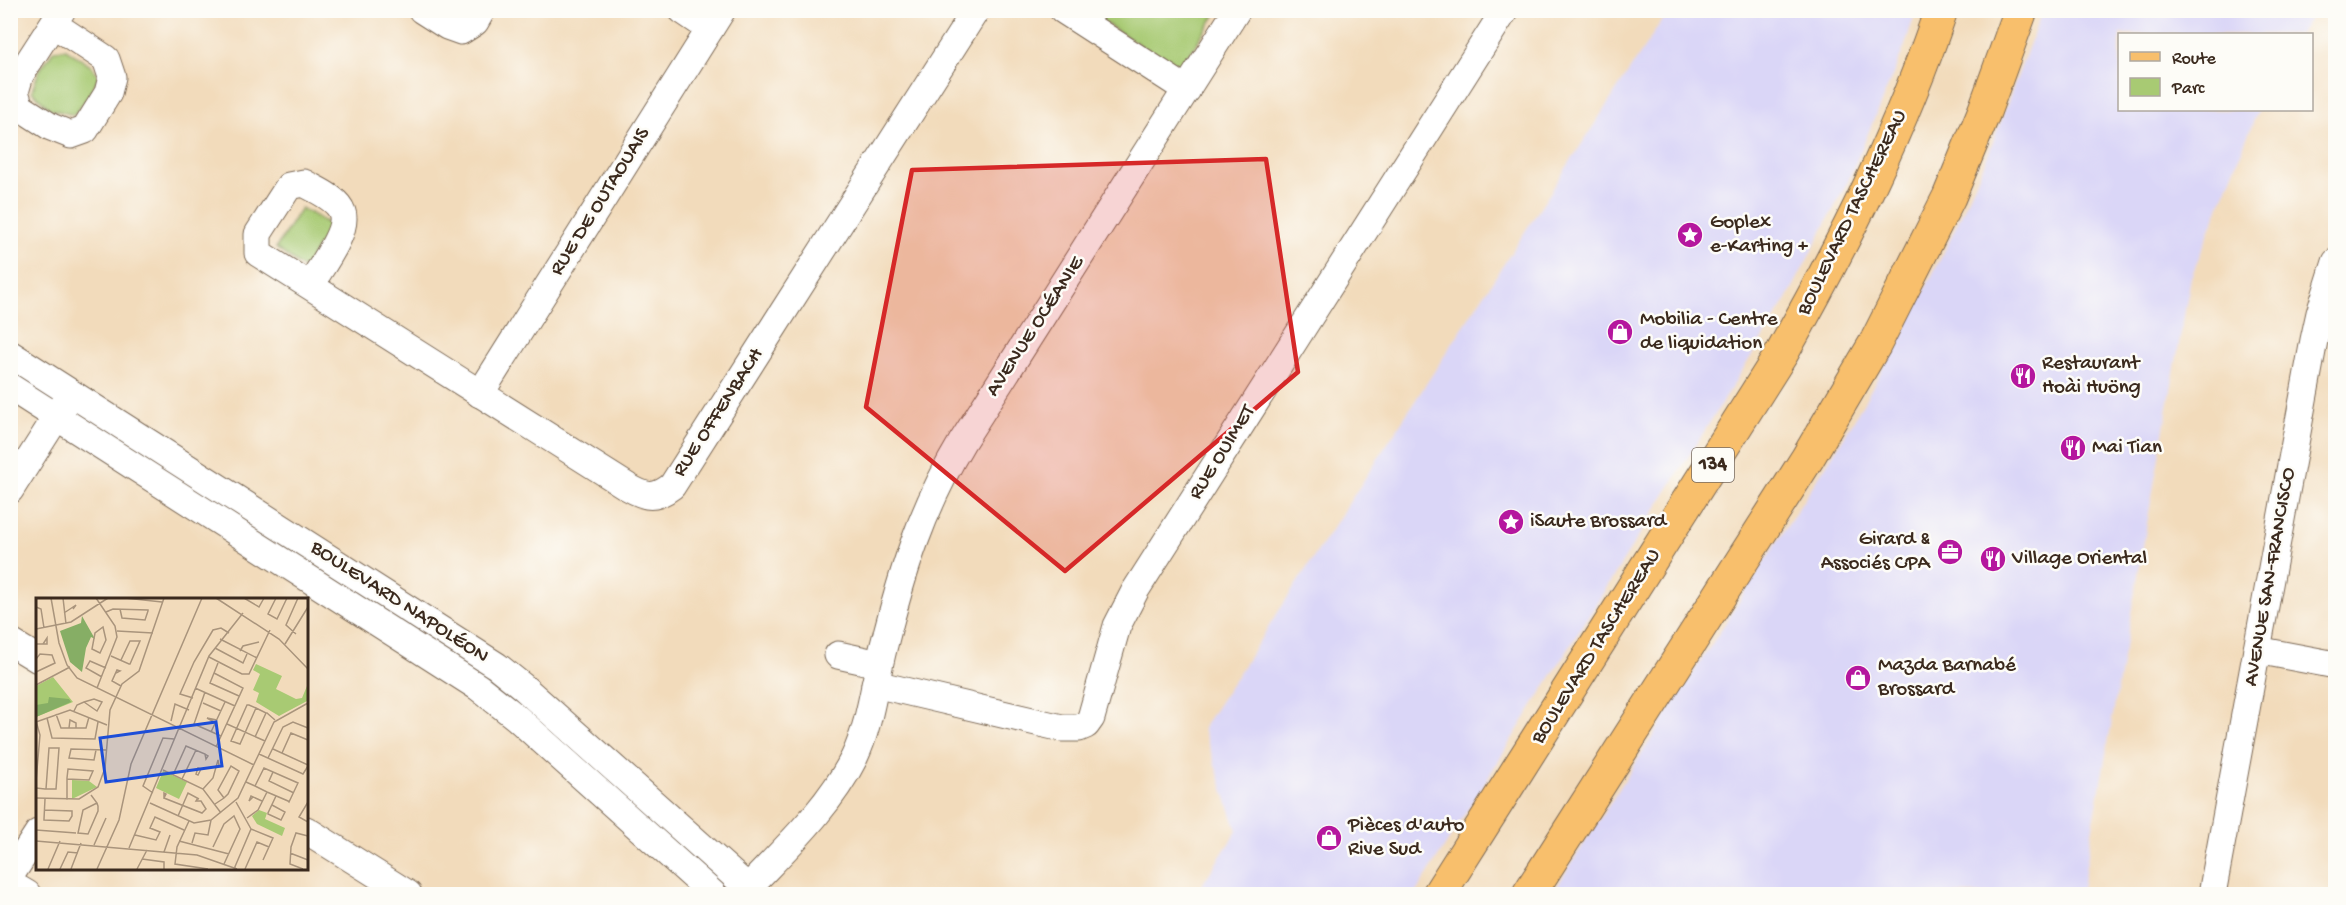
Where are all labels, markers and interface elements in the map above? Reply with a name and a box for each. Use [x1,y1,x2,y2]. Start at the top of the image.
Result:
legend [2118,33,2313,111]
text: Route [2172,49,2217,70]
text: Parc [2171,79,2205,100]
street label: BOULEVARD TASCHEREAU [1792,106,1914,321]
street label: RUE DE OUTAOUAIS [545,123,657,281]
place label: Goplex e-Karting + [1710,211,1808,260]
place icon: Goplex e-Karting + [1675,220,1705,250]
street label: AVENUE OCÉANIE [981,251,1091,402]
place label: Mobilia - Centre de liquidation [1640,308,1779,357]
shop icon: Mobilia - Centre de liquidation [1605,317,1635,347]
street label: RUE OFFENBACH [668,343,771,482]
place label: Restaurant Hoài Huöng [2042,352,2142,401]
restaurant icon: Restaurant Hoài Huöng [2008,361,2038,391]
street label: RUE OUIMET [1184,400,1262,505]
restaurant icon: Mai Tian [2058,433,2088,463]
place label: Mai Tian [2092,436,2162,461]
road number: 134 [1692,448,1734,482]
street label: AVENUE SAN-FRANCISCO [2239,465,2303,688]
place icon: iSaute Brossard [1496,507,1526,537]
place label: iSaute Brossard [1530,510,1668,535]
place label: Girard & Associés CPA [1821,528,1932,577]
street label: BOULEVARD NAPOLÉON [304,535,493,670]
office icon: Girard & Associés CPA [1935,537,1965,567]
restaurant icon: Village Oriental [1978,544,2008,574]
street label: BOULEVARD TASCHEREAU [1526,545,1667,750]
place label: Village Oriental [2011,547,2147,572]
inset map [36,598,308,869]
place label: Mazda Barnabé Brossard [1877,654,2017,703]
shop icon: Mazda Barnabé Brossard [1843,663,1873,693]
place label: Pièces d'auto Rive Sud [1347,814,1464,863]
shop icon: Pièces d'auto Rive Sud [1314,823,1344,853]

